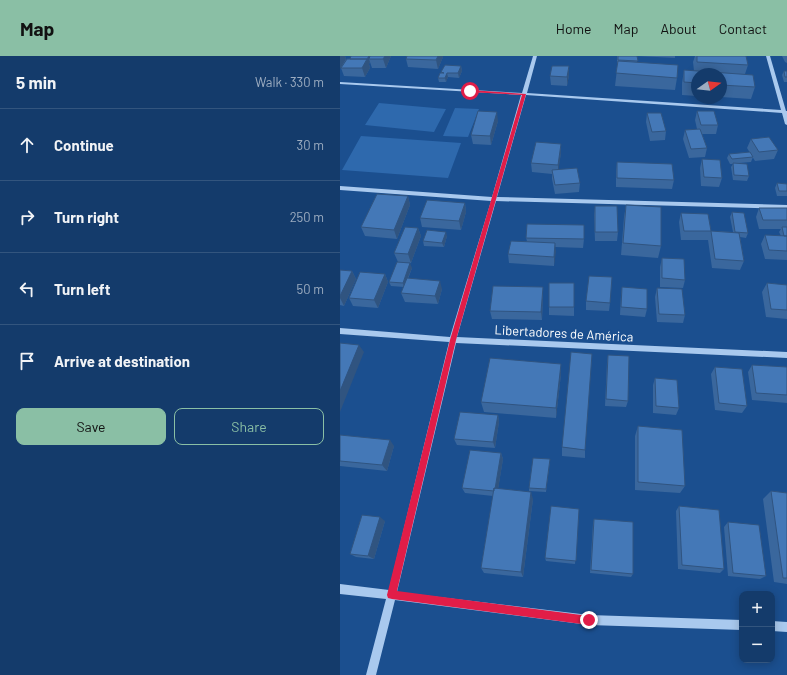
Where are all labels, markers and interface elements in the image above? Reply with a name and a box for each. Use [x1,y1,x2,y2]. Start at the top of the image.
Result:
text: Map [20,17,54,40]
text: Home [556,20,592,37]
text: Map [614,20,638,37]
text: About [660,20,697,37]
text: Contact [719,20,767,37]
north arrow [691,68,727,104]
text: 5 min [16,72,56,92]
text: Walk · 330 m [255,74,324,90]
route start [461,82,479,100]
icon: ahead [16,134,38,156]
text: Continue [54,136,114,154]
text: 30 m [297,137,324,153]
icon: right [16,206,38,228]
text: Turn right [54,208,119,226]
text: 250 m [290,209,324,225]
icon: left [16,278,38,300]
text: Turn left [54,280,110,298]
text: 50 m [297,281,324,297]
street label: Libertadores de América [494,321,634,345]
icon: arrive [16,350,38,372]
text: Arrive at destination [54,352,190,370]
button: Save [16,408,166,445]
button: Share [174,408,324,445]
map controls [739,591,775,663]
button: + [739,591,775,627]
route end [580,611,598,629]
button: − [739,627,775,663]

